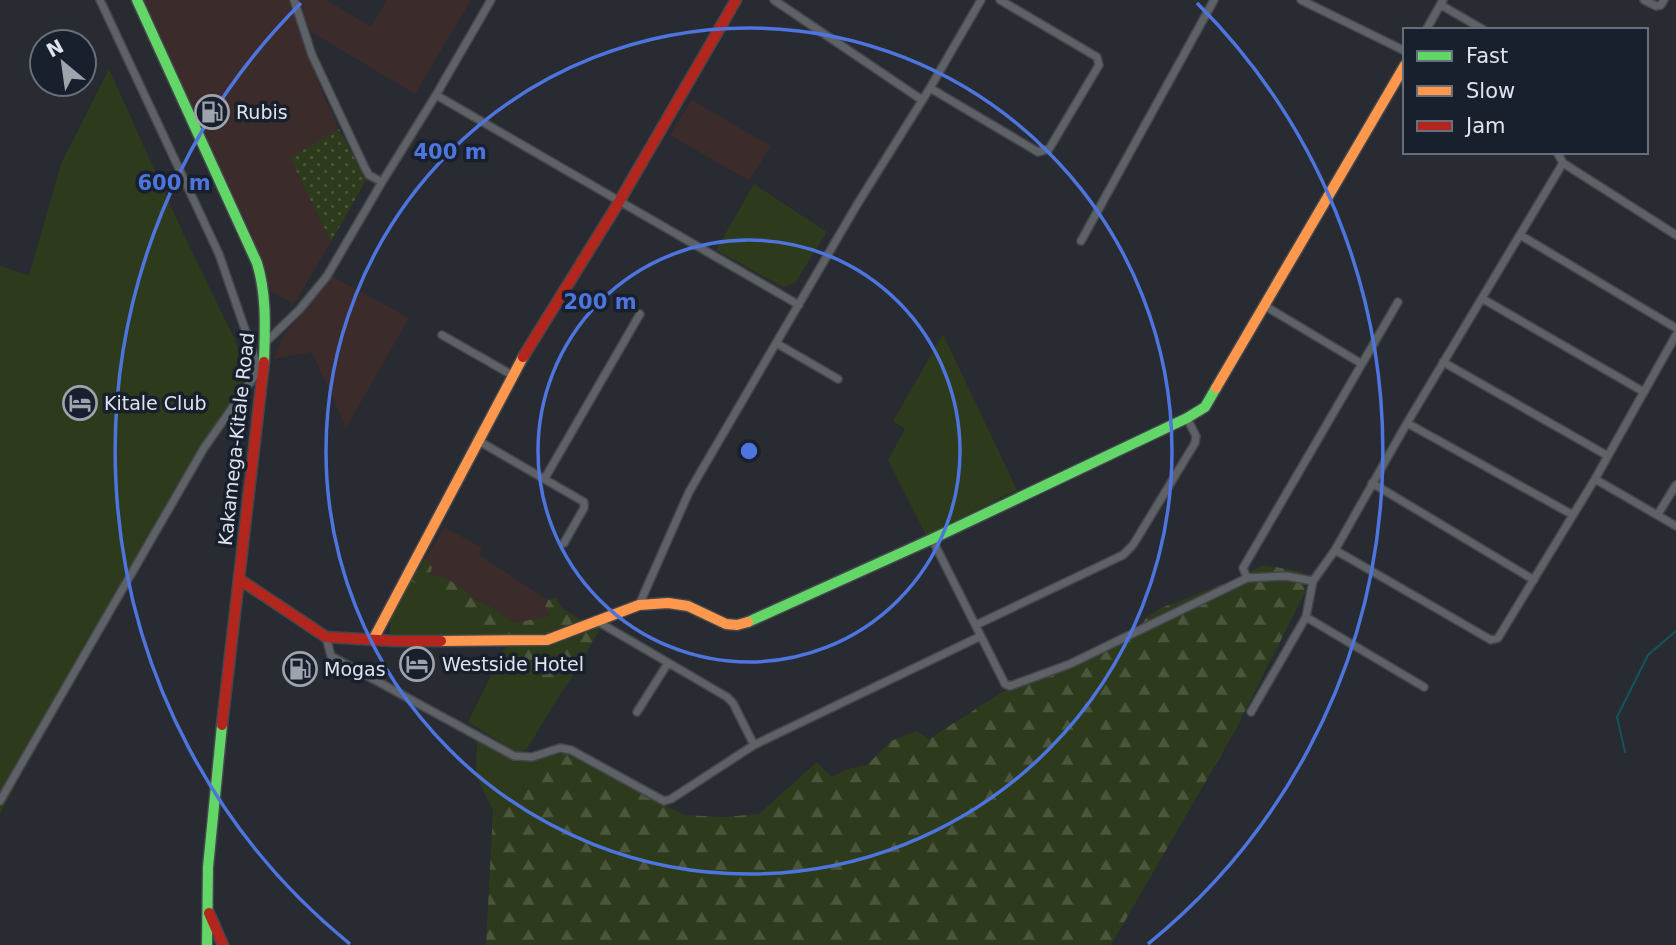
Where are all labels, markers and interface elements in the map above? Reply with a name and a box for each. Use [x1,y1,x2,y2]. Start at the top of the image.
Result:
north arrow [28,28,98,98]
legend [1403,28,1648,154]
text: N [42,35,67,62]
text: Fast [1466,44,1508,68]
text: Slow [1466,79,1515,103]
fuel station icon: Rubis [193,93,231,131]
place label: Rubis [236,101,288,123]
text: Jam [1464,114,1506,138]
text: 400 m [413,140,487,164]
text: 600 m [137,171,211,195]
text: 200 m [563,290,637,314]
street label: Kakamega-Kitale Road [214,331,258,547]
hotel icon: Kitale Club [61,384,99,422]
place label: Kitale Club [104,392,207,414]
centre of rings [737,439,761,463]
hotel icon: Westside Hotel [398,645,436,683]
fuel station icon: Mogas [281,650,319,688]
place label: Westside Hotel [442,653,584,675]
place label: Mogas [324,658,386,680]

